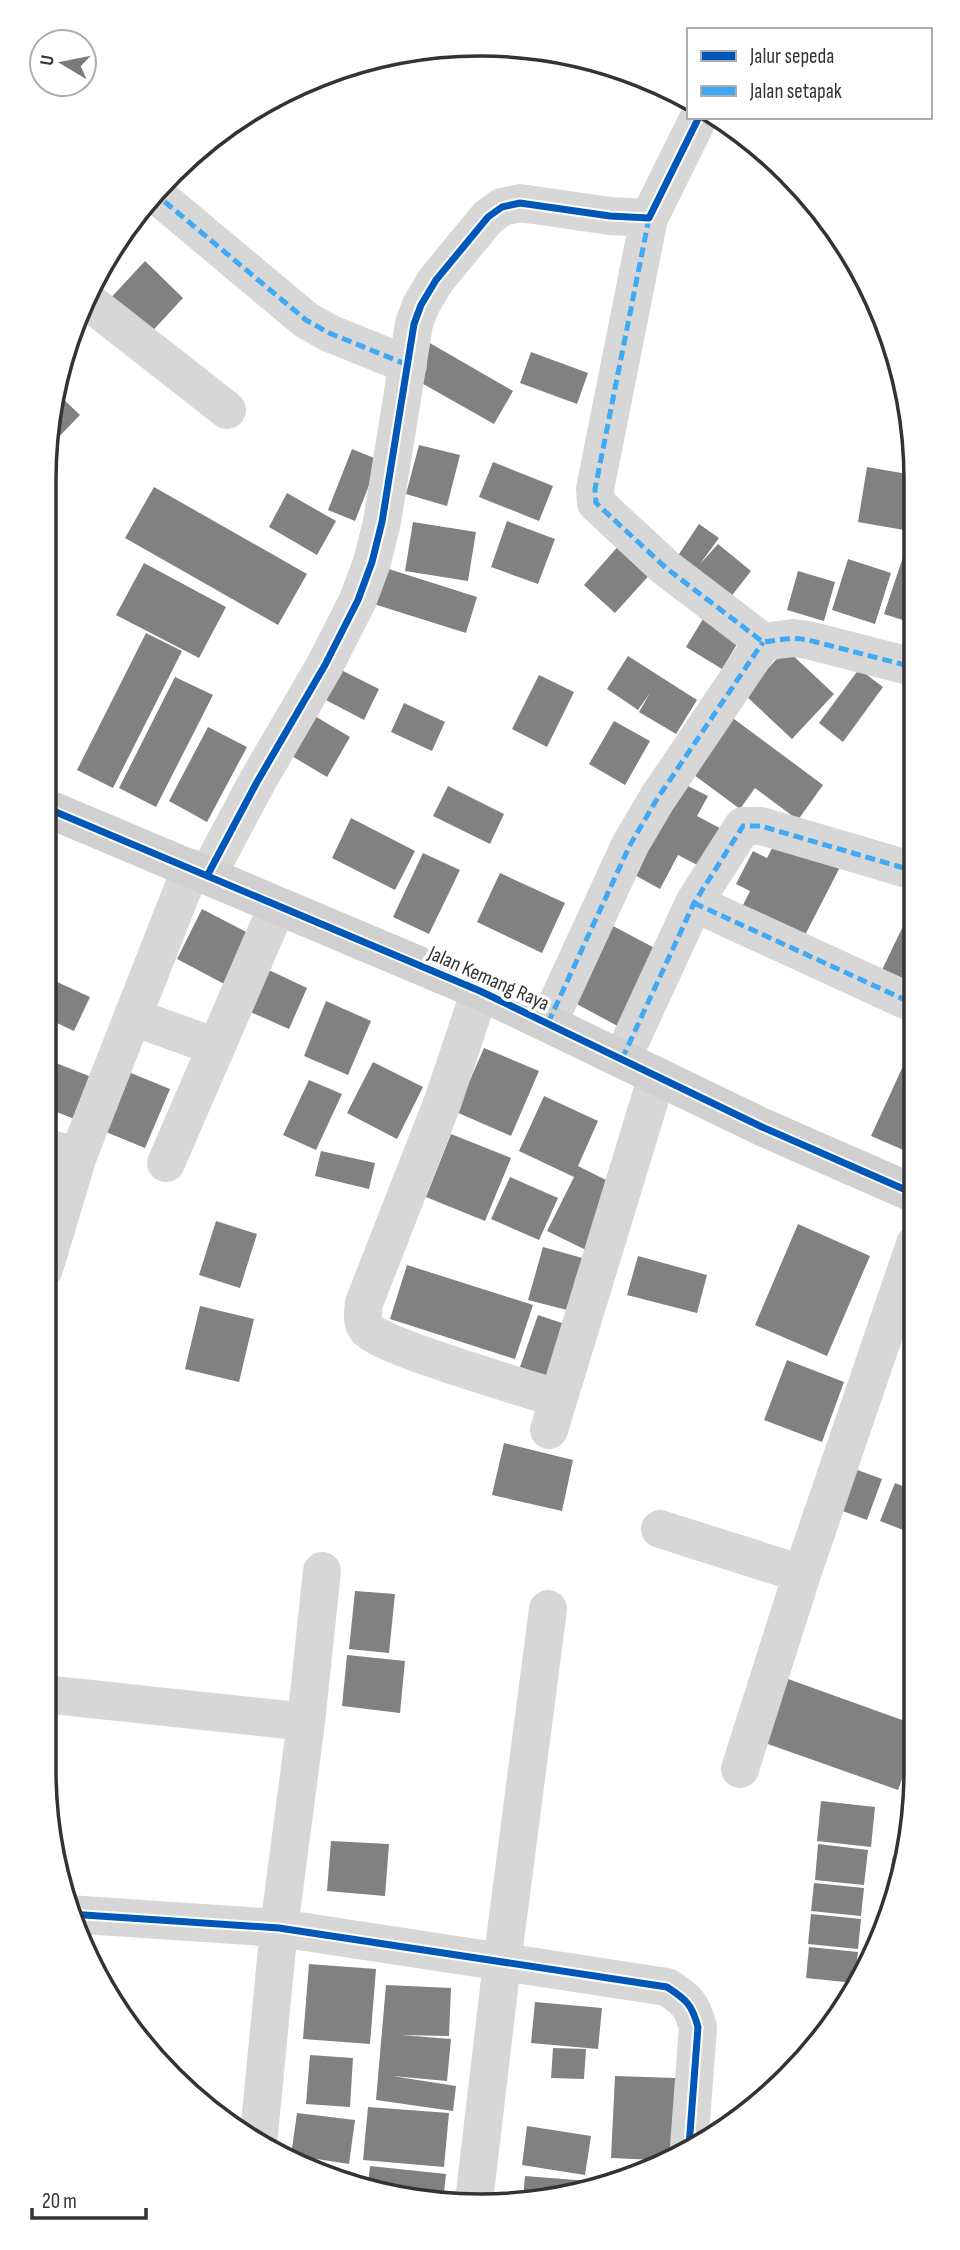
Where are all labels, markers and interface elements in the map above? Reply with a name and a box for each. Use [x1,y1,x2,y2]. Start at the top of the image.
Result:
north arrow [28,28,98,98]
legend [687,28,932,119]
text: Jalur sepeda [749,44,834,69]
text: U [36,53,60,67]
text: Jalan setapak [749,79,842,104]
street label: Jalan Kemang Raya [424,940,553,1016]
scale bar [32,2176,145,2220]
text: 20 m [42,2189,77,2214]

